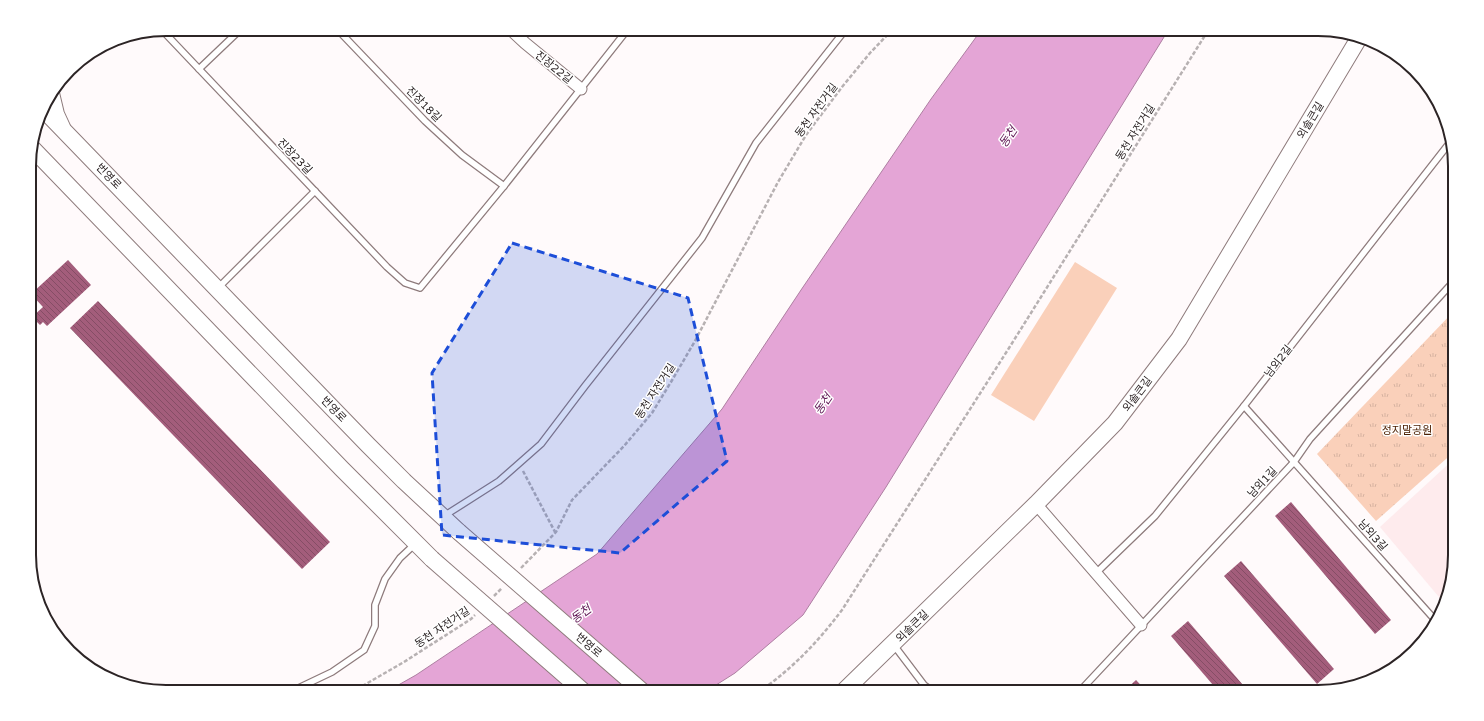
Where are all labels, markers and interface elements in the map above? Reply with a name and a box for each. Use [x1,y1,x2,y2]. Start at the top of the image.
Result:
street label: 진장22길 [532,48,575,86]
street label: 동천 자전거길 [792,81,840,140]
street label: 진장18길 [403,84,444,125]
street label: 외솔큰길 [1294,100,1326,141]
street label: 동천 자전거길 [1113,102,1158,163]
water label: 동천 [996,122,1021,150]
street label: 진장23길 [275,136,315,177]
street label: 번영로 [93,161,124,192]
street label: 남외2길 [1262,343,1295,380]
street label: 동천 자전거길 [633,361,678,421]
street label: 외솔큰길 [1120,374,1155,414]
water label: 동천 [811,389,836,417]
street label: 번영로 [318,394,349,425]
park label: 정지말공원 [1382,424,1432,437]
street label: 남외1길 [1245,464,1280,500]
street label: 남외3길 [1355,517,1390,554]
water label: 동천 [568,601,596,626]
street label: 동천 자전거길 [412,604,472,651]
street label: 외솔큰길 [893,608,931,645]
street label: 번영로 [573,631,604,660]

